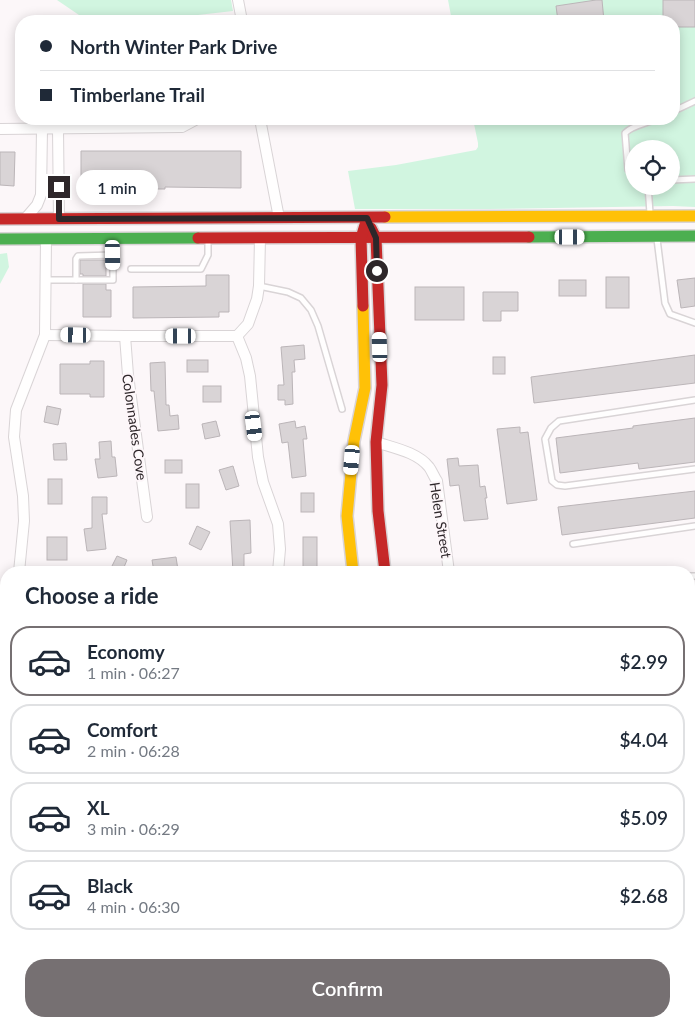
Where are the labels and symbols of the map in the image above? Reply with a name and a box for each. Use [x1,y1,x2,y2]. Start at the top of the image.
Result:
callout: 1 min [76,170,159,204]
route end [48,176,70,198]
car [555,230,585,245]
car [105,240,120,270]
route start [366,260,388,282]
car [60,327,91,343]
car [166,329,196,344]
car [371,332,388,362]
street label: Colonnades Cove [119,373,151,481]
car [244,410,263,442]
car [343,444,360,476]
street label: Helen Street [427,481,455,559]

